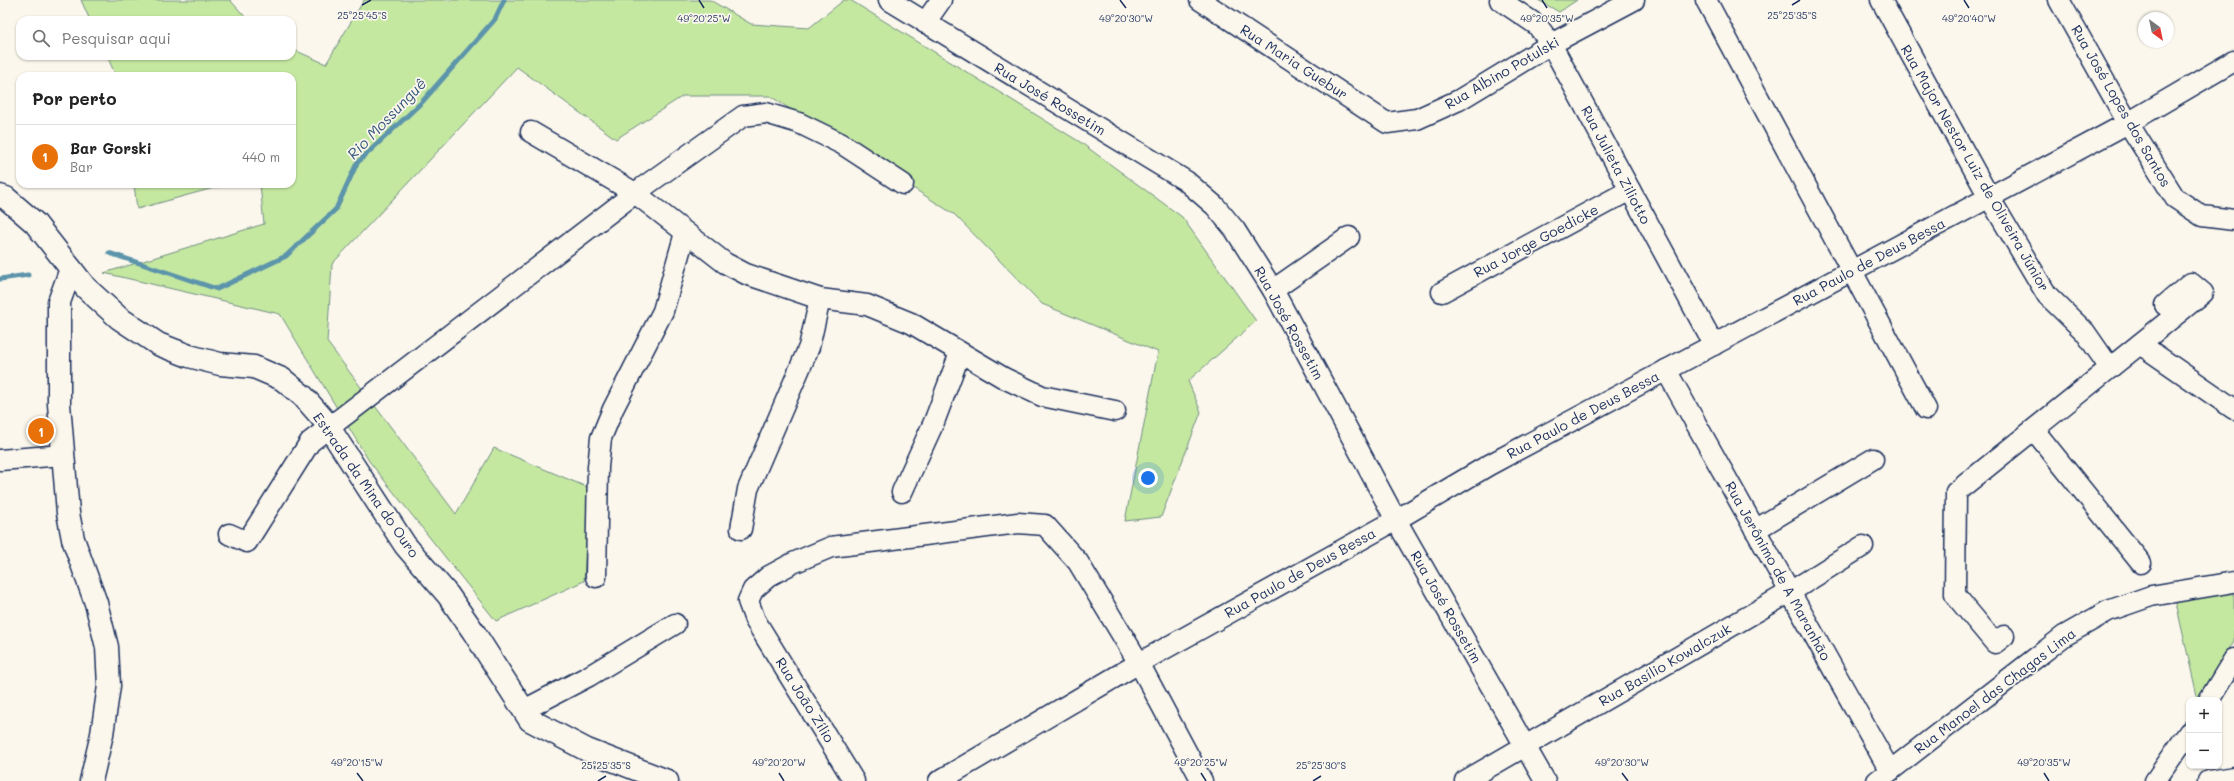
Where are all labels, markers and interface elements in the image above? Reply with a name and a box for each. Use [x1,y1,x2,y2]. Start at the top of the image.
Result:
text: 25°25'45"S [337,8,387,22]
text: 25°25'35"S [1767,8,1817,22]
text: 49°20'25"W [677,11,731,25]
text: 49°20'30"W [1099,11,1153,25]
text: 49°20'35"W [1520,11,1574,25]
text: 49°20'40"W [1942,11,1996,25]
north arrow [2138,12,2174,48]
search box [16,16,296,60]
street label: Rua Maria Guebur [1237,20,1352,103]
street label: Rua José Lopes dos Santos [2067,21,2176,190]
icon: search [30,27,52,49]
text: Pesquisar aqui [62,28,171,48]
street label: Rua Albino Potulski [1441,32,1563,113]
street label: Rua Major Nestor Luiz de Oliveira Júnior [1897,41,2054,295]
street label: Rua José Rossetim [991,58,1110,139]
water label: Rio Mossunguê [342,73,430,163]
text: Por perto [32,87,116,109]
street label: Rua Julieta Ziliotto [1577,102,1656,227]
text: Bar Gorski [70,138,152,158]
text: 1 [42,148,48,165]
text: 440 m [242,148,280,165]
text: Bar [70,158,93,175]
street label: Rua Jorge Goedicke [1470,200,1602,282]
street label: Rua Paulo de Deus Bessa [1789,213,1948,310]
street label: Rua José Rossetim [1250,263,1329,383]
street label: Rua Paulo de Deus Bessa [1503,366,1662,463]
street label: Estrada da Mina do Ouro [309,408,424,561]
pin: 1 [28,416,54,446]
your location [1138,468,1158,488]
street label: Rua Jerônimo de A Maranhão [1721,478,1836,664]
street label: Rua Paulo de Deus Bessa [1221,523,1379,622]
street label: Rua José Rossetim [1406,547,1486,666]
street label: Rua Basílio Kowalczuk [1595,619,1734,710]
street label: Rua Manoel das Chagas Lima [1910,624,2079,758]
street label: Rua João Zílio [772,653,839,746]
map controls [2186,697,2222,769]
button: + [2186,697,2222,733]
button: − [2186,733,2222,769]
text: 49°20'15"W [331,755,383,769]
text: 49°20'20"W [752,755,806,769]
text: 49°20'25"W [1174,755,1228,769]
text: 49°20'30"W [1595,755,1649,769]
text: 49°20'35"W [2017,755,2071,769]
text: 25°25'35"S [581,758,631,772]
text: 25°25'30"S [1296,758,1346,772]

